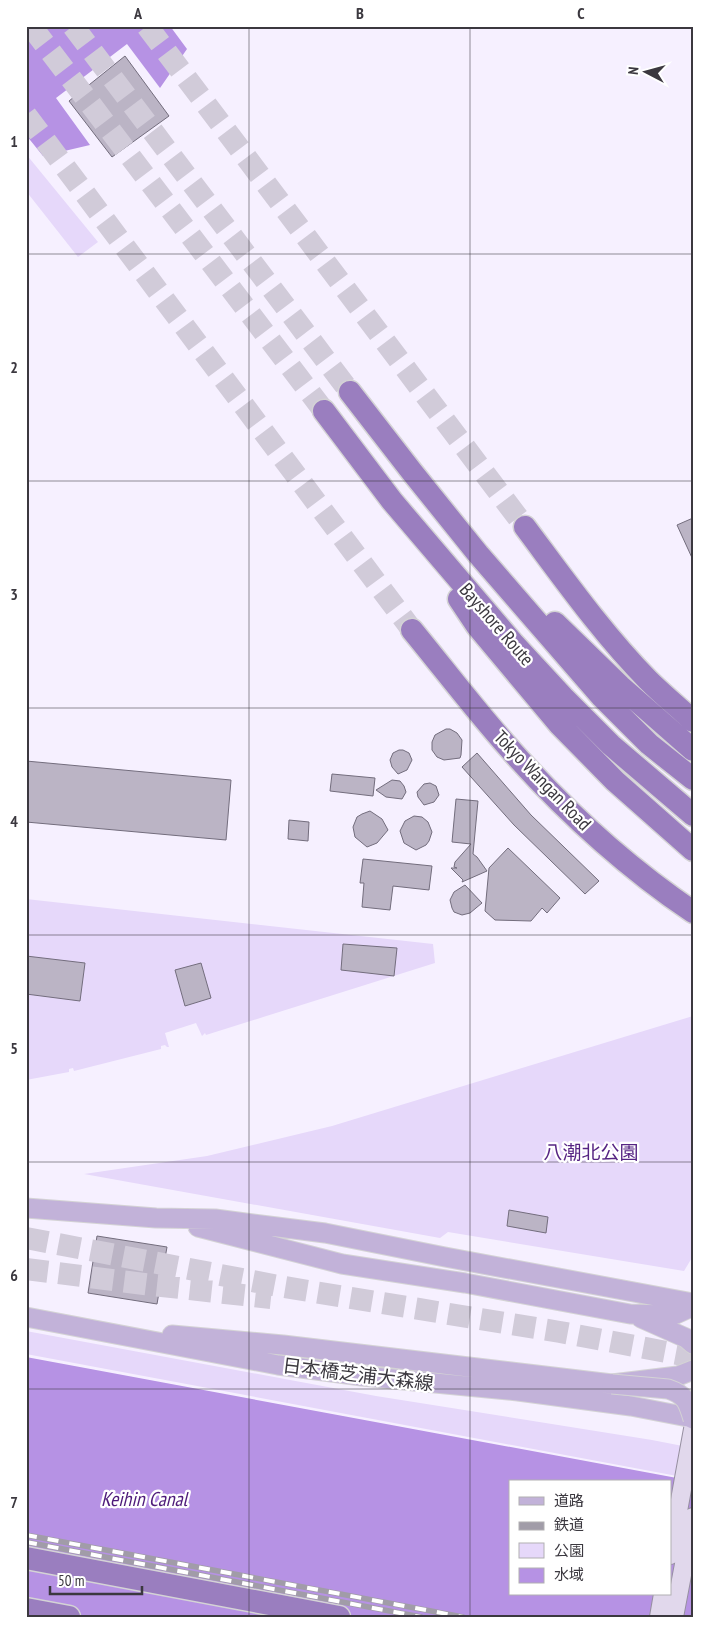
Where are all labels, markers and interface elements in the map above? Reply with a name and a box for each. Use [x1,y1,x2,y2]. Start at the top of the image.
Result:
text: A [133,3,143,23]
text: B [356,3,364,23]
text: C [577,3,585,23]
north arrow [622,48,672,98]
text: N [624,66,642,75]
text: 1 [10,131,18,151]
text: 2 [10,357,18,377]
street label: Bayshore Route [455,578,539,670]
text: 3 [10,584,18,604]
street label: Tokyo Wangan Road [489,725,597,835]
text: 4 [10,811,18,831]
text: 5 [10,1038,18,1058]
park label: 八潮北公園 [543,1140,639,1164]
text: 6 [10,1265,18,1285]
street label: 日本橋芝浦大森線 [281,1353,435,1395]
legend [509,1480,672,1596]
water label: Keihin Canal [101,1486,189,1512]
text: 道路 [554,1491,584,1510]
text: 7 [10,1492,18,1512]
text: 鉄道 [554,1515,584,1534]
text: 公園 [554,1541,584,1560]
scale bar [50,1563,142,1595]
text: 水域 [554,1565,584,1584]
text: 50 m [58,1571,84,1590]

